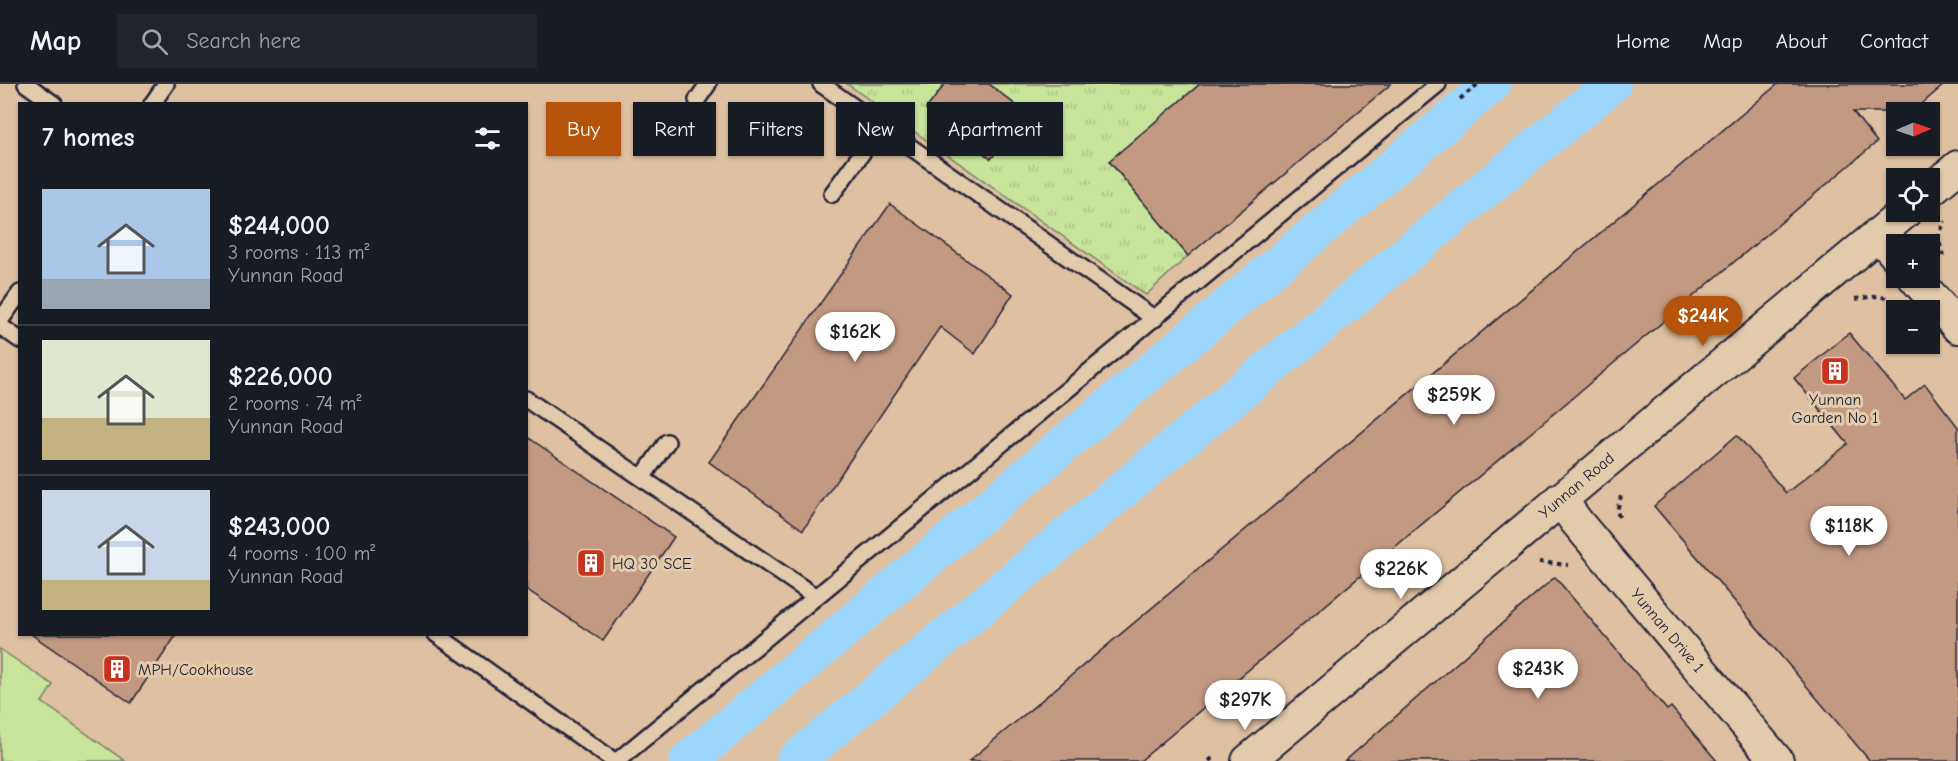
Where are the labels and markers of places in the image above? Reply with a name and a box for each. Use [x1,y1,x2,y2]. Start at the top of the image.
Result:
pin: $244K [1661,296,1745,347]
pin: $162K [813,312,897,363]
building icon: Yunnan Garden No 1 [1819,355,1851,387]
pin: $259K [1412,375,1496,426]
place label: Yunnan Garden No 1 [1792,391,1878,427]
pin: $118K [1807,506,1891,557]
building icon: HQ 30 SCE [575,547,607,579]
pin: $226K [1359,549,1443,600]
place label: HQ 30 SCE [612,555,692,573]
pin: $243K [1496,649,1580,700]
building icon: MPH/Cookhouse [101,653,133,685]
place label: MPH/Cookhouse [138,661,253,679]
pin: $297K [1203,680,1287,731]

